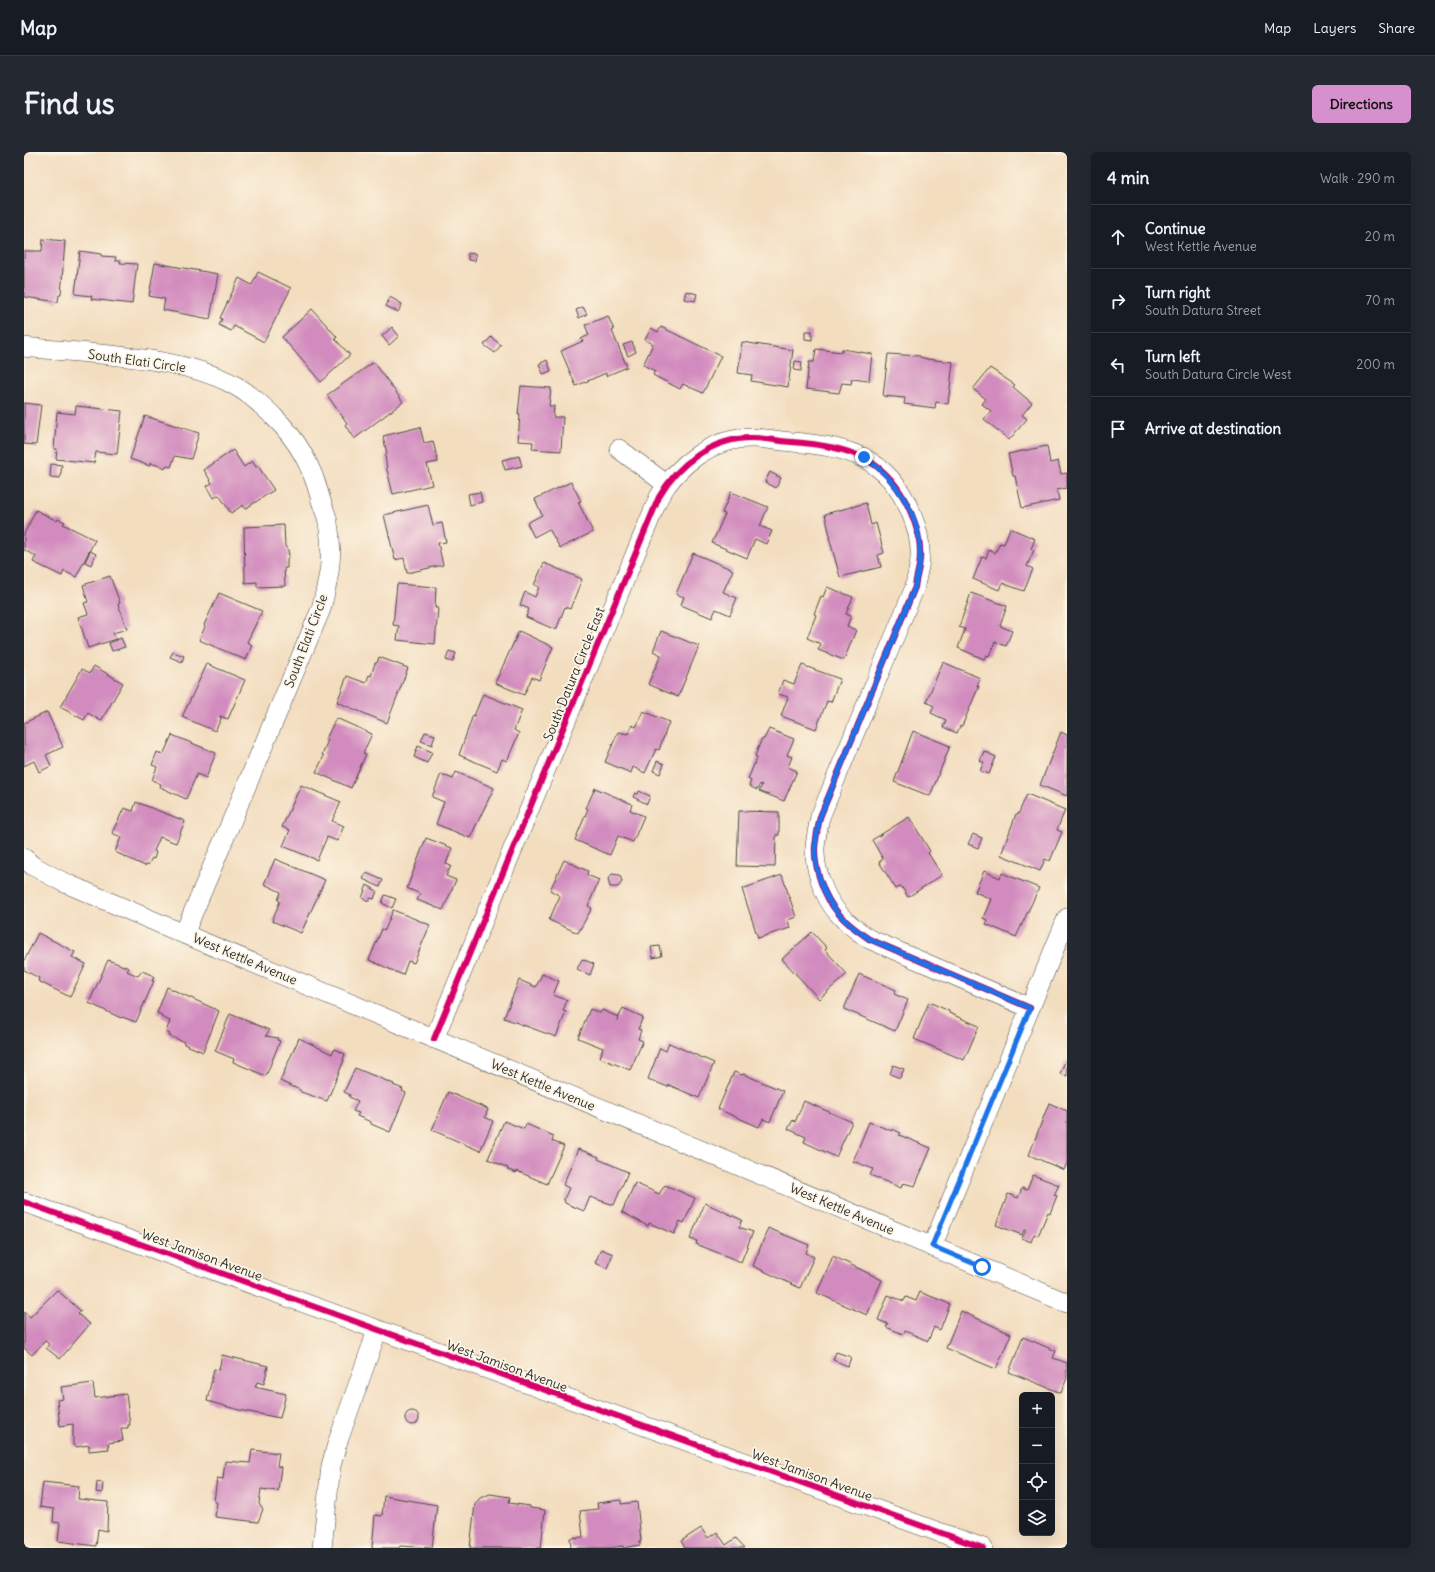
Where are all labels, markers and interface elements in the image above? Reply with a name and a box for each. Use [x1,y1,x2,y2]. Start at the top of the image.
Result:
text: Map [20,16,57,40]
text: Map [1264,19,1291,37]
text: Layers [1313,19,1356,37]
text: Share [1378,19,1415,37]
button: Directions [1312,85,1411,123]
text: Find us [24,86,115,122]
text: 4 min [1107,167,1149,189]
text: Walk · 290 m [1320,170,1395,187]
text: Continue [1145,219,1206,238]
icon: ahead [1107,226,1129,248]
text: 20 m [1365,228,1395,245]
text: West Kettle Avenue [1145,238,1257,255]
text: Turn right [1145,283,1210,302]
icon: right [1107,290,1129,312]
text: 70 m [1366,292,1395,309]
text: South Datura Street [1145,302,1261,319]
street label: South Elati Circle [87,346,187,376]
text: Turn left [1145,347,1200,366]
icon: left [1107,354,1129,376]
text: 200 m [1356,356,1395,373]
text: South Datura Circle West [1145,366,1291,383]
icon: arrive [1107,418,1129,440]
text: Arrive at destination [1145,419,1281,438]
route end [855,448,873,466]
street label: South Elati Circle [280,592,332,690]
street label: South Datura Circle East [539,604,609,743]
street label: West Kettle Avenue [190,929,300,989]
street label: West Kettle Avenue [488,1055,598,1115]
street label: West Kettle Avenue [787,1179,897,1239]
street label: West Jamison Avenue [139,1225,265,1285]
route start [973,1258,991,1276]
street label: West Jamison Avenue [444,1336,570,1396]
map controls [1019,1392,1055,1536]
button: + [1019,1392,1055,1428]
button: − [1019,1428,1055,1464]
street label: West Jamison Avenue [749,1445,875,1505]
button: locate [1019,1464,1055,1500]
button: layers [1019,1500,1055,1536]

